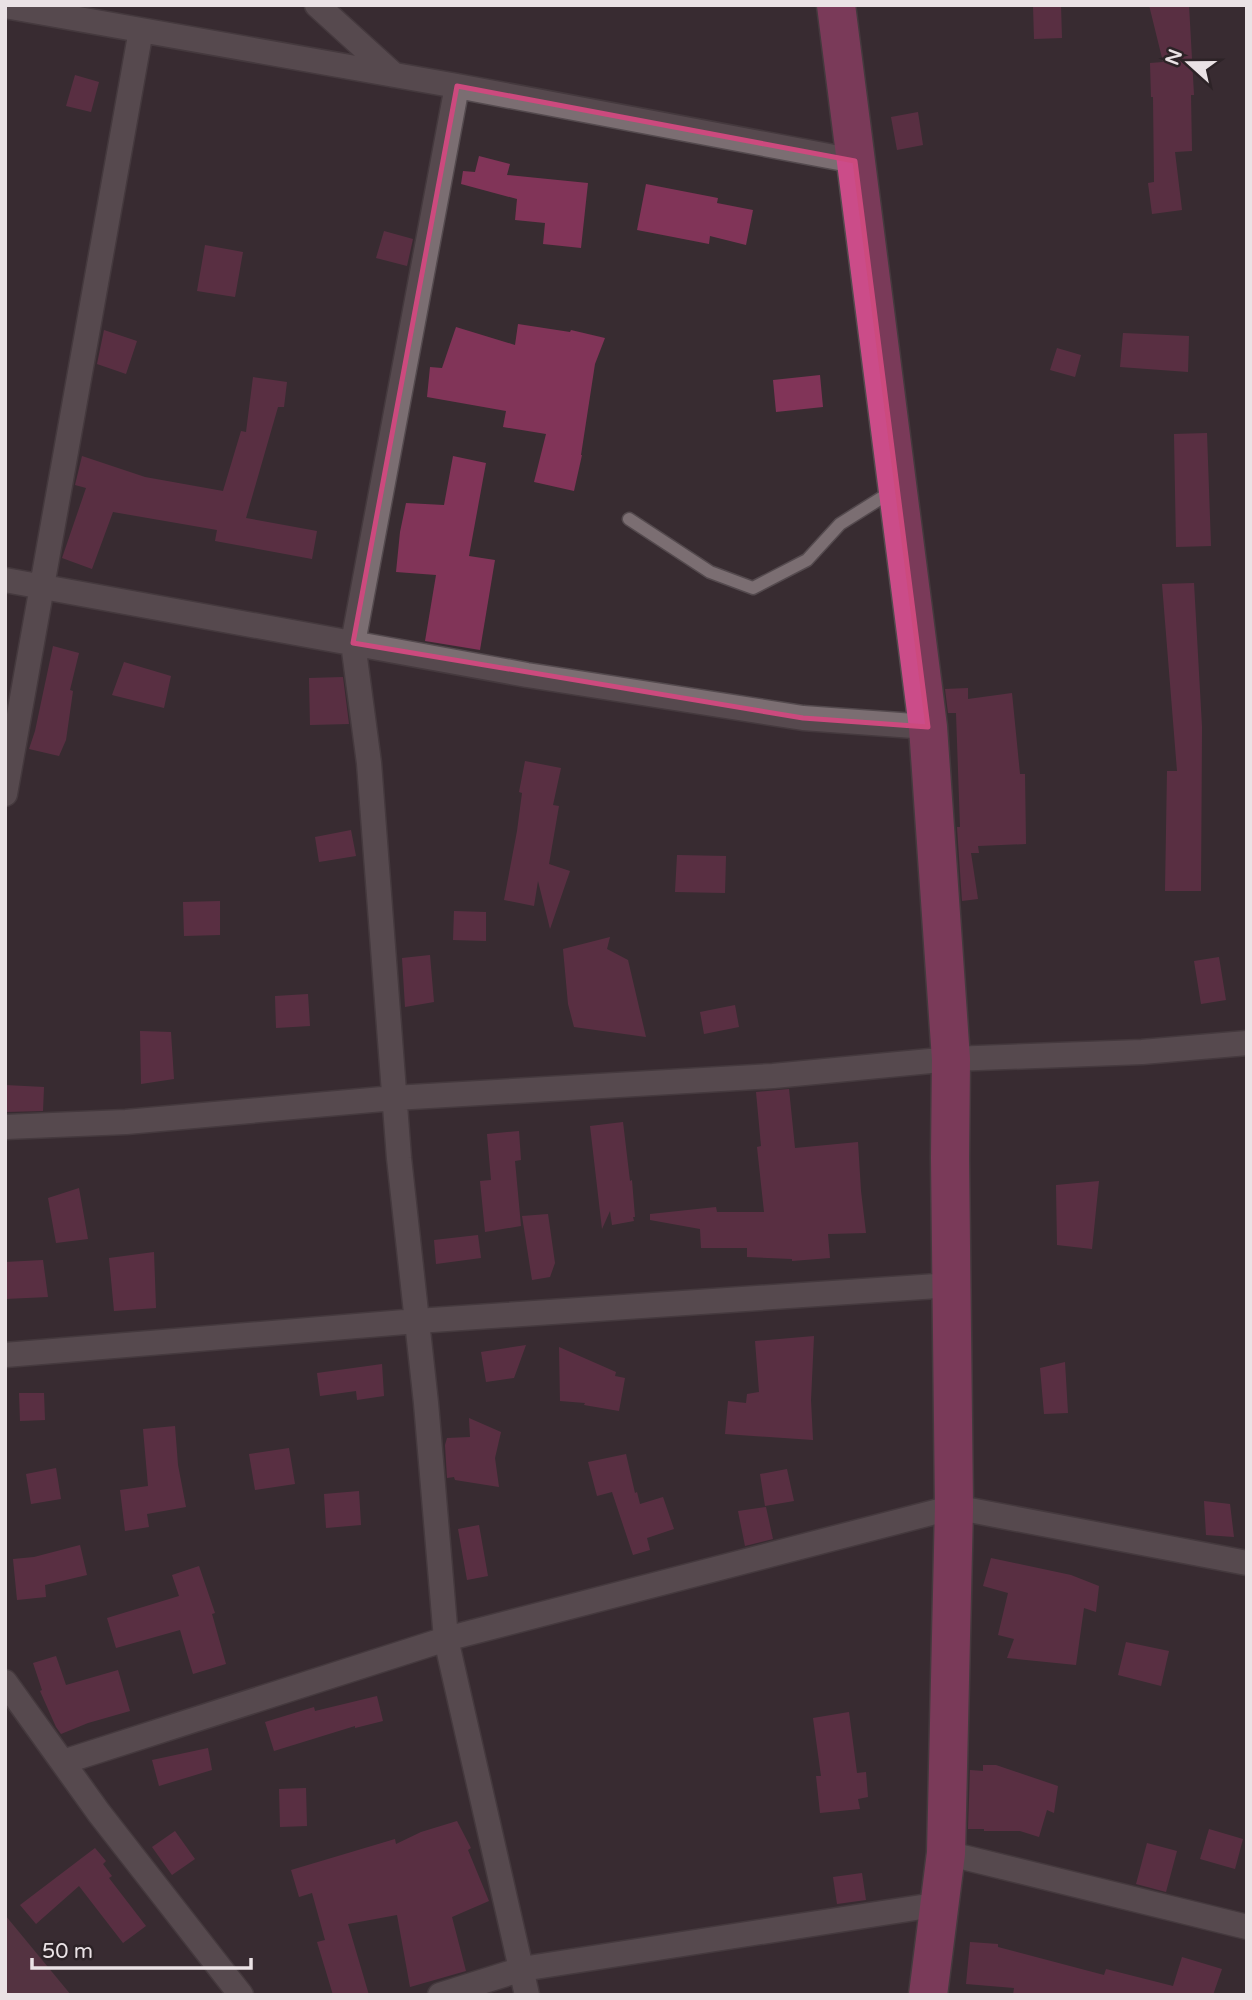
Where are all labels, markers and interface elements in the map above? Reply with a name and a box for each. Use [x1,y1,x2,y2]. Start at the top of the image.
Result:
north arrow [1154,28,1224,98]
text: N [1161,46,1187,68]
scale bar [32,1926,250,1970]
text: 50 m [42,1939,93,1964]

